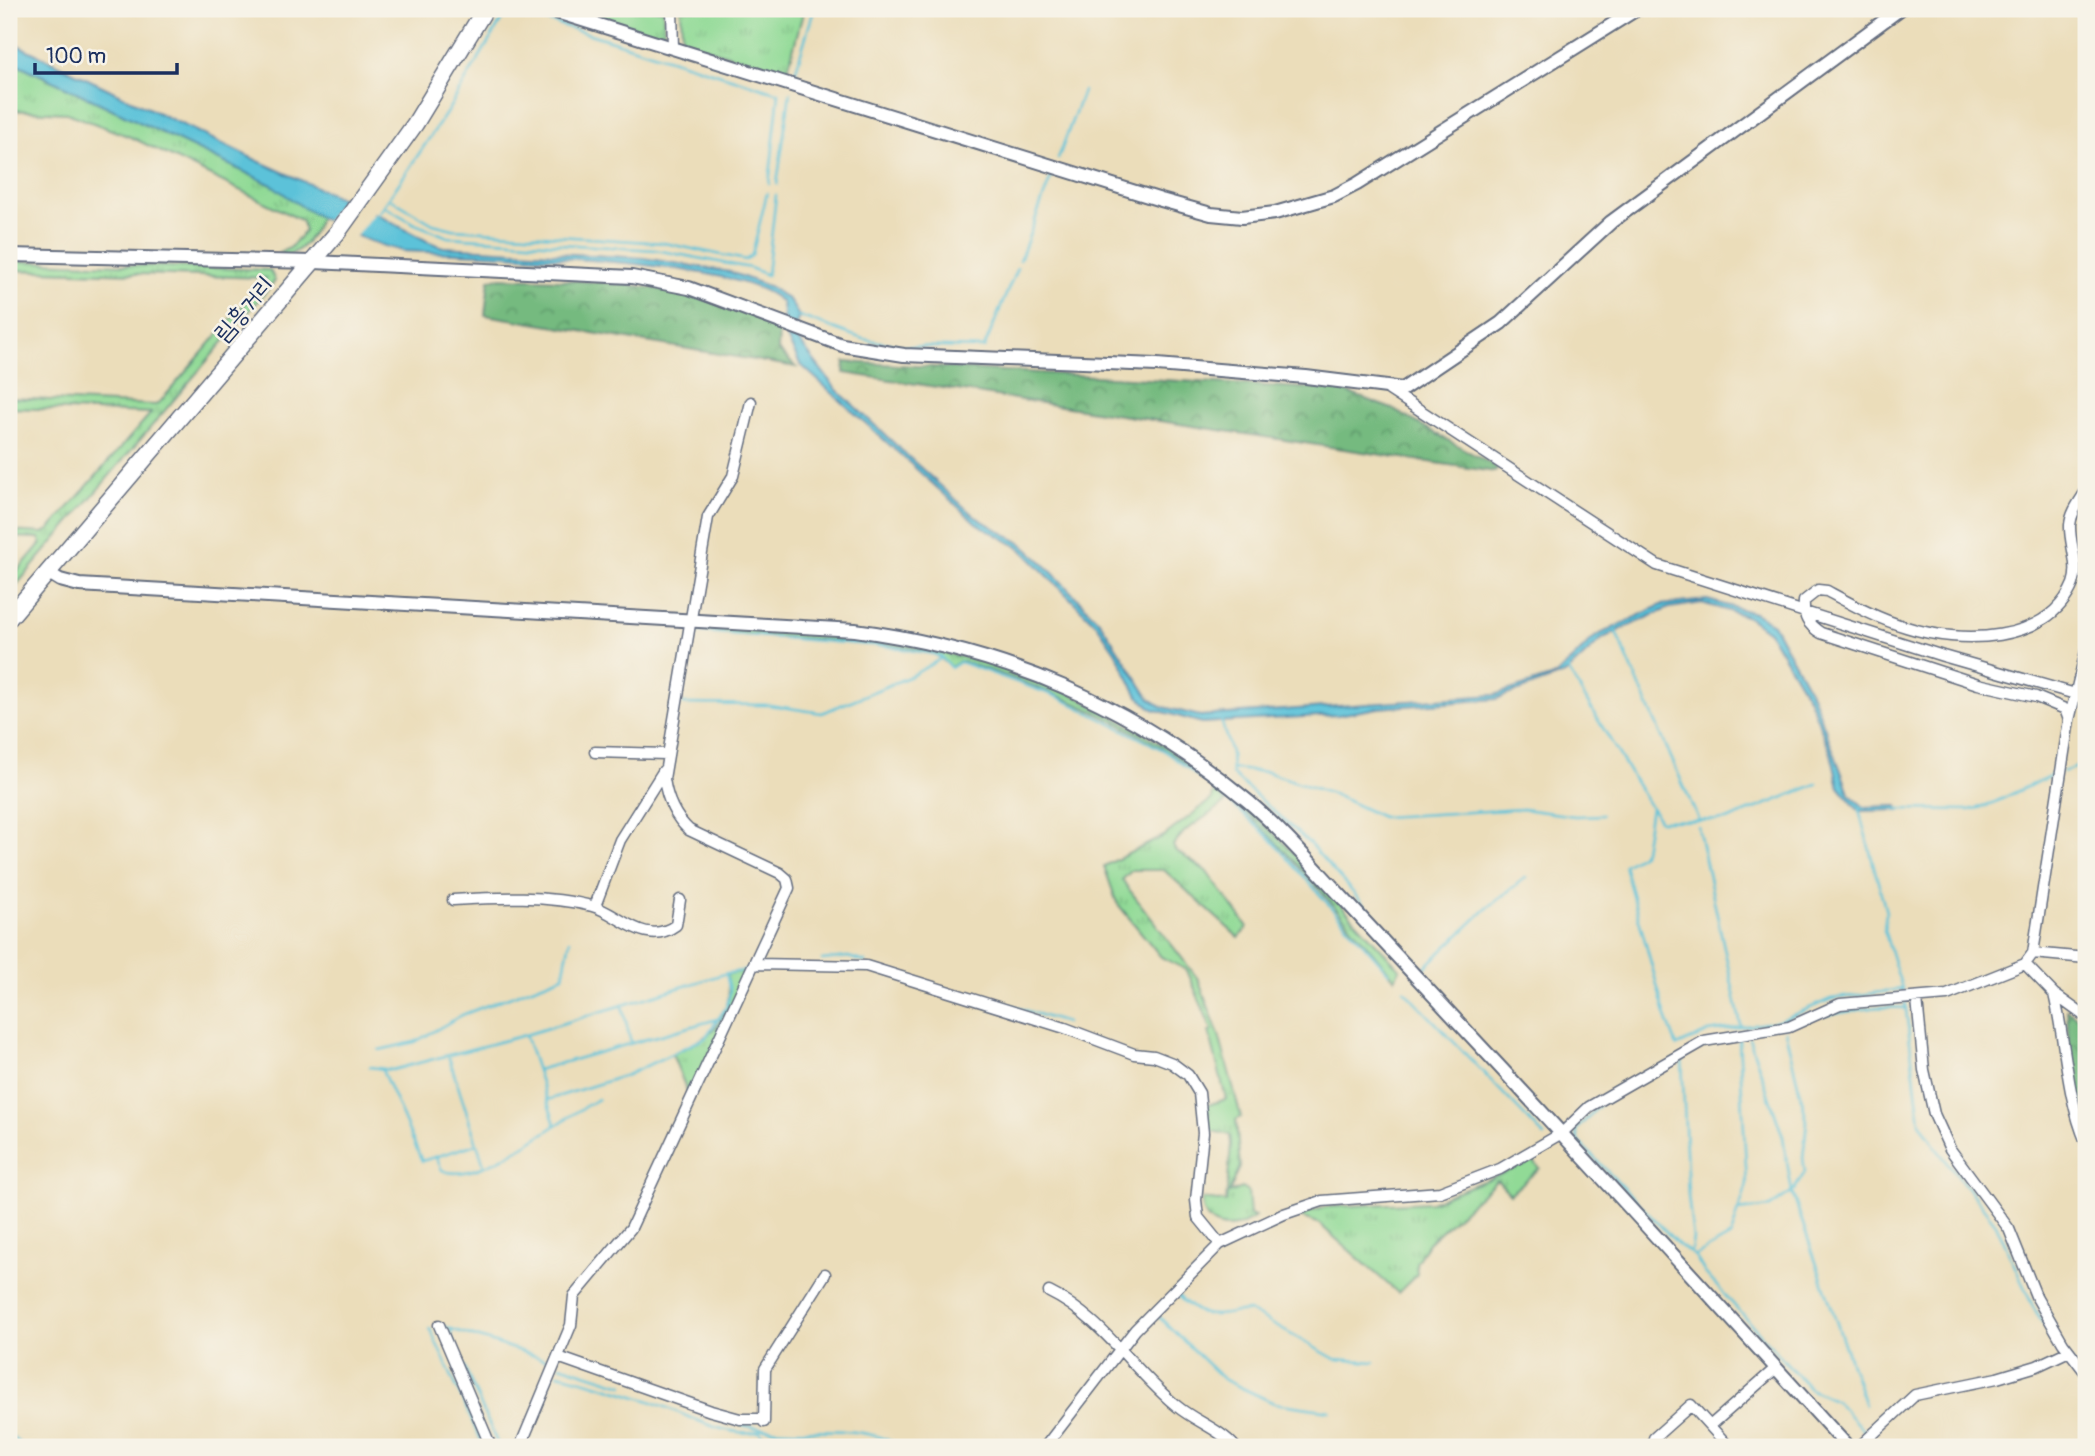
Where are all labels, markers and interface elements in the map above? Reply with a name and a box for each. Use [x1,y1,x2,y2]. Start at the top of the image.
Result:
scale bar [35,32,177,76]
text: 100 m [46,43,106,70]
street label: 림흥거리 [208,270,280,348]

